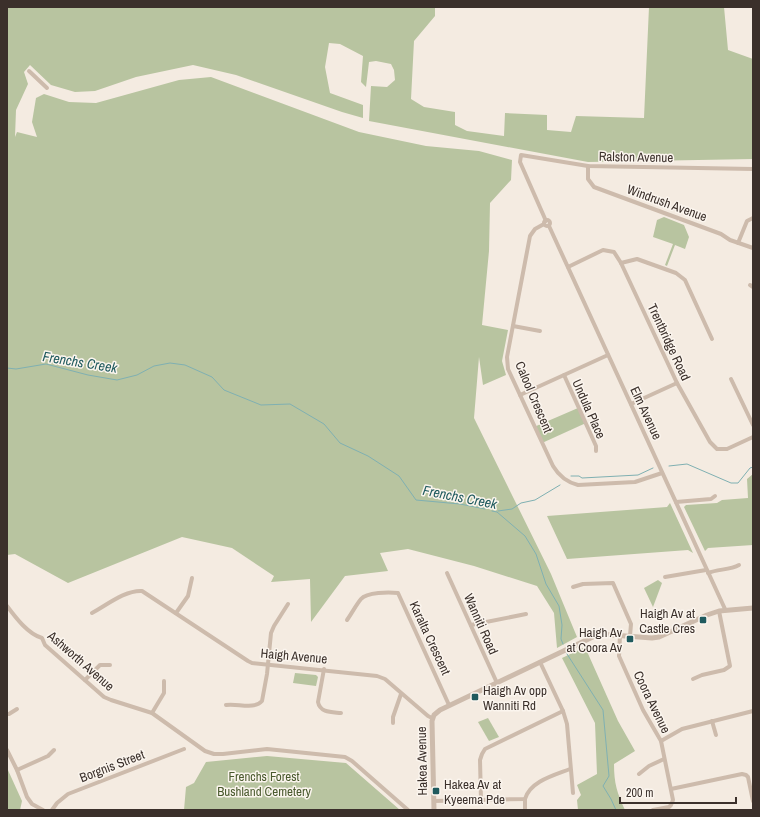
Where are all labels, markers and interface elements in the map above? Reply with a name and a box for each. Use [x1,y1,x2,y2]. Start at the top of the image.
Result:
street label: Ralston Avenue [599,148,673,166]
street label: Windrush Avenue [625,181,709,225]
street label: Trentbridge Road [644,301,694,383]
water label: Frenchs Creek [41,347,120,377]
street label: Calool Crescent [511,359,557,435]
street label: Undula Place [568,377,610,441]
street label: Elm Avenue [626,384,666,442]
water label: Frenchs Creek [421,481,500,513]
street label: Wanniti Road [460,591,502,657]
street label: Karalta Crescent [406,598,454,678]
place label: Haigh Av at Castle Cres [639,605,695,637]
marker: Haigh Av at Castle Cres [698,615,708,625]
place label: Haigh Av at Coora Av [566,624,623,656]
street label: Ashworth Avenue [43,627,118,695]
marker: Haigh Av at Coora Av [625,634,635,644]
street label: Haigh Avenue [260,645,328,667]
street label: Coora Avenue [630,668,674,736]
place label: Haigh Av opp Wanniti Rd [483,682,547,714]
marker: Haigh Av opp Wanniti Rd [470,692,480,702]
street label: Hakea Avenue [413,726,431,796]
street label: Borgnis Street [77,746,147,786]
park label: Frenchs Forest Bushland Cemetery [217,768,311,800]
place label: Hakea Av at Kyeema Pde [444,776,505,808]
scale bar [620,779,736,805]
text: 200 m [626,785,653,801]
marker: Hakea Av at Kyeema Pde [431,786,441,796]

